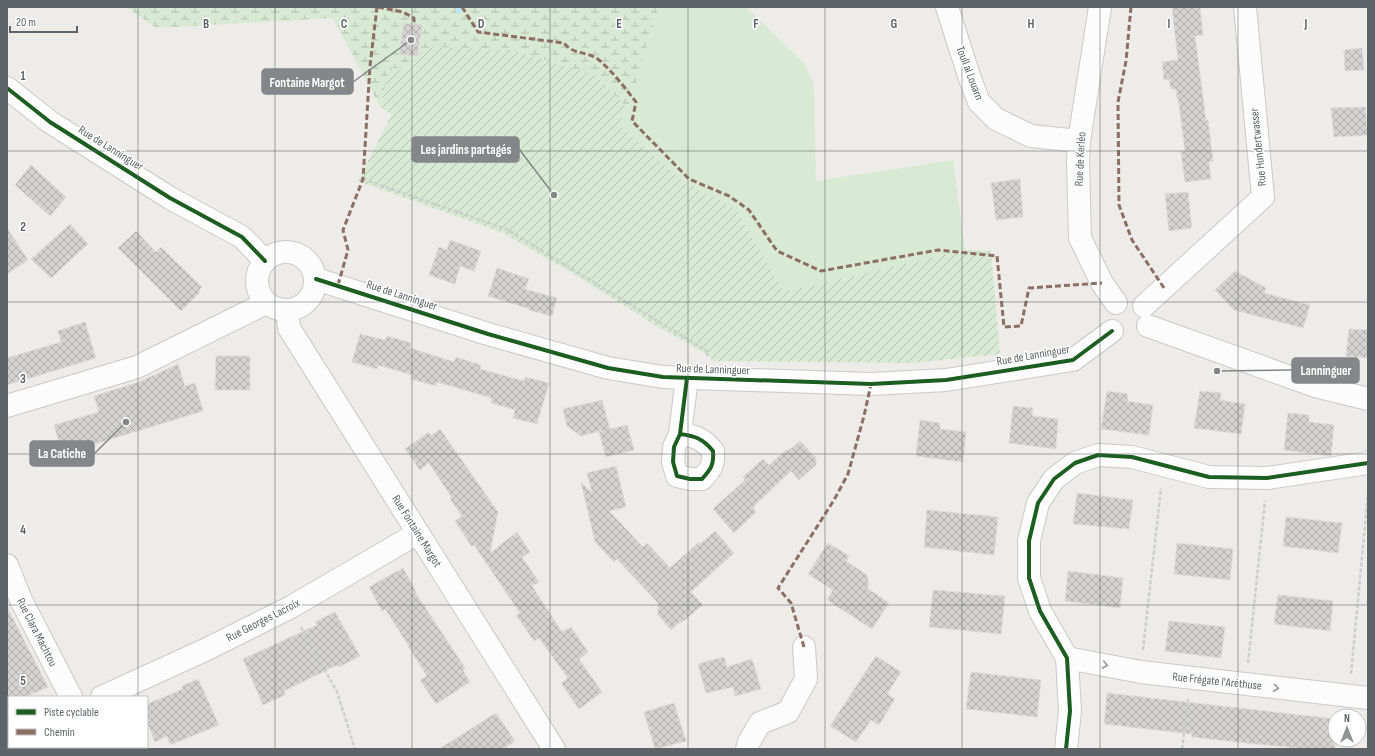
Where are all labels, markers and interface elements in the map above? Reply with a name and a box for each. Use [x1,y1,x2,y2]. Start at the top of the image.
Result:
scale bar [10,8,77,34]
text: 20 m [16,15,36,30]
text: B [203,16,209,32]
text: C [341,16,348,32]
text: D [478,16,485,32]
text: E [616,16,622,32]
text: F [753,16,759,32]
text: G [891,16,898,32]
text: H [1028,16,1035,32]
text: I [1168,16,1171,32]
text: J [1304,16,1308,32]
street label: Toull al Louarn [952,44,987,102]
text: 1 [20,68,26,84]
callout: Fontaine Margot [262,69,353,94]
text: Fontaine Margot [270,75,345,91]
street label: Rue Hundertwasser [1247,107,1270,187]
street label: Rue de Lanninguer [75,123,146,175]
street label: Rue de Kerléo [1072,131,1089,187]
callout: Les jardins partagés [412,137,519,162]
text: Les jardins partagés [420,142,512,158]
text: 2 [20,219,26,235]
street label: Rue de Lanninguer [364,277,440,314]
street label: Rue de Lanninguer [995,342,1071,369]
callout: Lanninguer [1292,358,1359,383]
street label: Rue de Lanninguer [676,361,751,378]
text: Lanninguer [1300,363,1352,379]
text: 3 [20,371,26,387]
callout: La Catiche [30,441,94,466]
text: La Catiche [38,446,87,462]
street label: Rue Fontaine Margot [388,492,445,570]
text: 4 [20,522,26,538]
street label: Rue Clara Machtou [13,595,60,669]
street label: Rue Georges Lacroix [224,595,303,645]
one-way arrow [1102,661,1109,669]
street label: Rue Frégate l'Aréthuse [1171,669,1263,694]
text: 5 [20,673,26,689]
one-way arrow [1273,683,1279,692]
legend [8,696,148,748]
text: Piste cyclable [44,705,99,720]
north arrow [1327,708,1367,748]
text: N [1344,712,1350,725]
text: Chemin [44,725,75,740]

